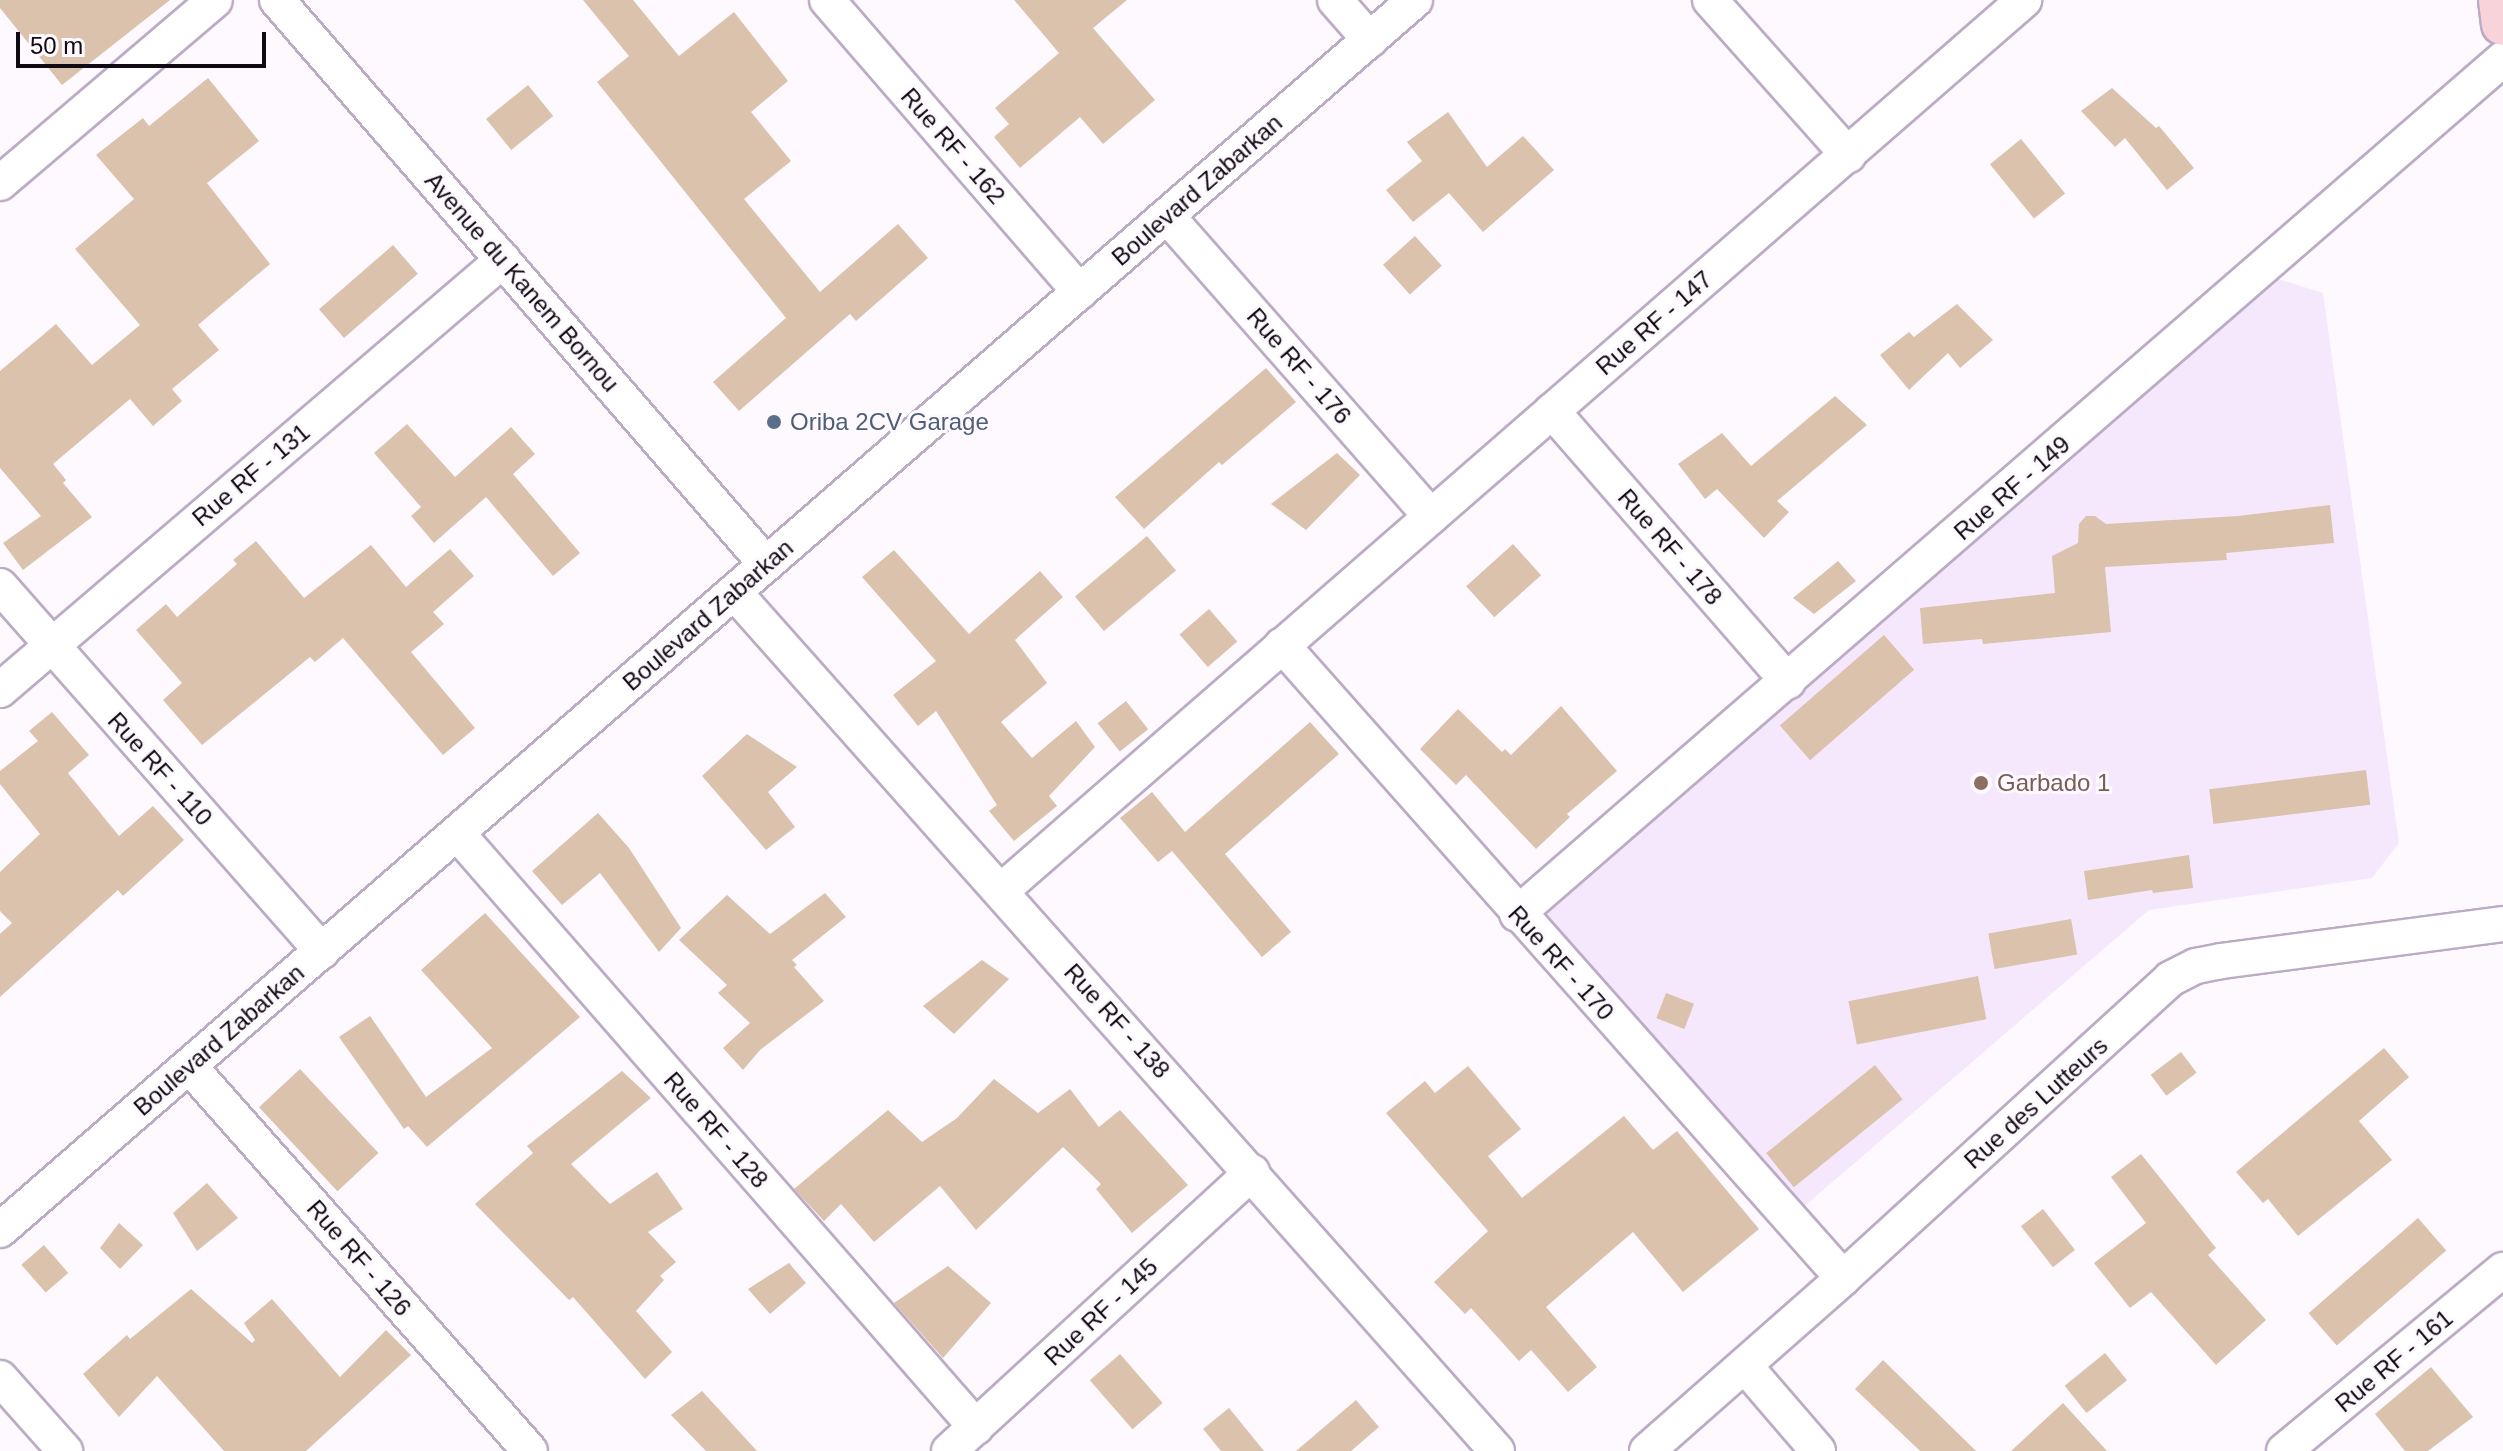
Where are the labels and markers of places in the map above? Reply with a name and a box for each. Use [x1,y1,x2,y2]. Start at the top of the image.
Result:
place label: Oriba 2CV Garage [790,408,989,436]
marker: Oriba 2CV Garage [765,413,783,431]
place label: Garbado 1 [1997,769,2110,797]
marker: Garbado 1 [1972,774,1990,792]

